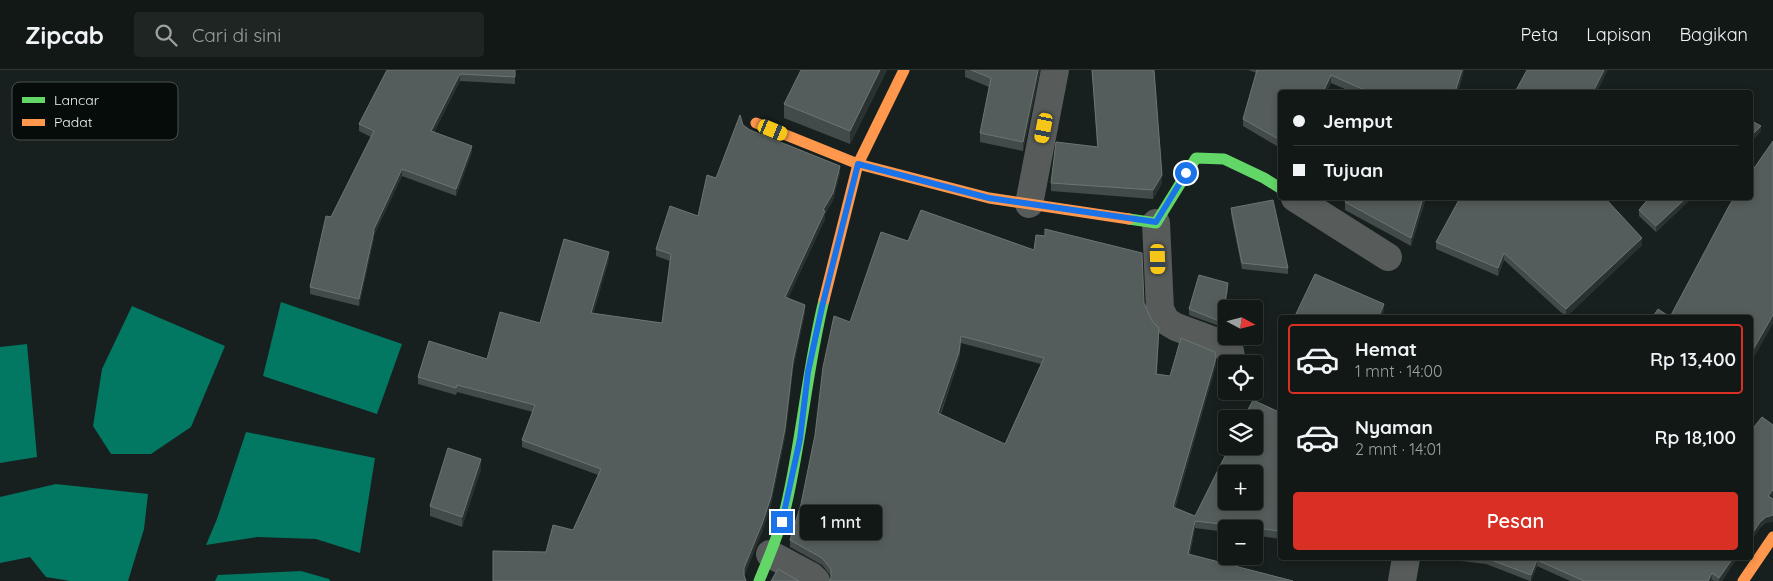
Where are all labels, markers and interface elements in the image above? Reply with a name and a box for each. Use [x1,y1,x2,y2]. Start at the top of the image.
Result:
search box [134,12,484,57]
text: Zipcab [25,20,104,50]
icon: search [152,21,180,49]
text: Cari di sini [192,23,281,47]
text: Peta [1521,23,1558,46]
text: Lapisan [1586,23,1651,46]
text: Bagikan [1679,23,1748,46]
legend [12,82,178,140]
text: Lancar [54,91,100,109]
text: Jemput [1323,109,1393,133]
car [1033,112,1054,144]
text: Padat [54,113,93,131]
car [756,117,789,143]
text: Tujuan [1323,158,1383,182]
route start [1175,162,1197,184]
car [1149,244,1166,274]
north arrow [1218,300,1262,345]
map controls [1218,300,1263,565]
icon: car [1295,337,1340,382]
text: Hemat [1355,337,1417,361]
text: Rp 13,400 [1650,347,1736,371]
button: locate [1218,355,1263,400]
text: 1 mnt · 14:00 [1355,361,1443,381]
button: layers [1218,410,1263,455]
icon: car [1295,415,1340,460]
text: Nyaman [1355,415,1433,439]
text: Rp 18,100 [1654,425,1736,449]
text: 2 mnt · 14:01 [1355,439,1442,459]
button: + [1218,465,1263,510]
button: Pesan [1293,492,1738,550]
callout: 1 mnt [800,504,882,540]
route end [771,511,793,533]
text: 1 mnt [821,512,861,532]
button: − [1218,520,1263,565]

